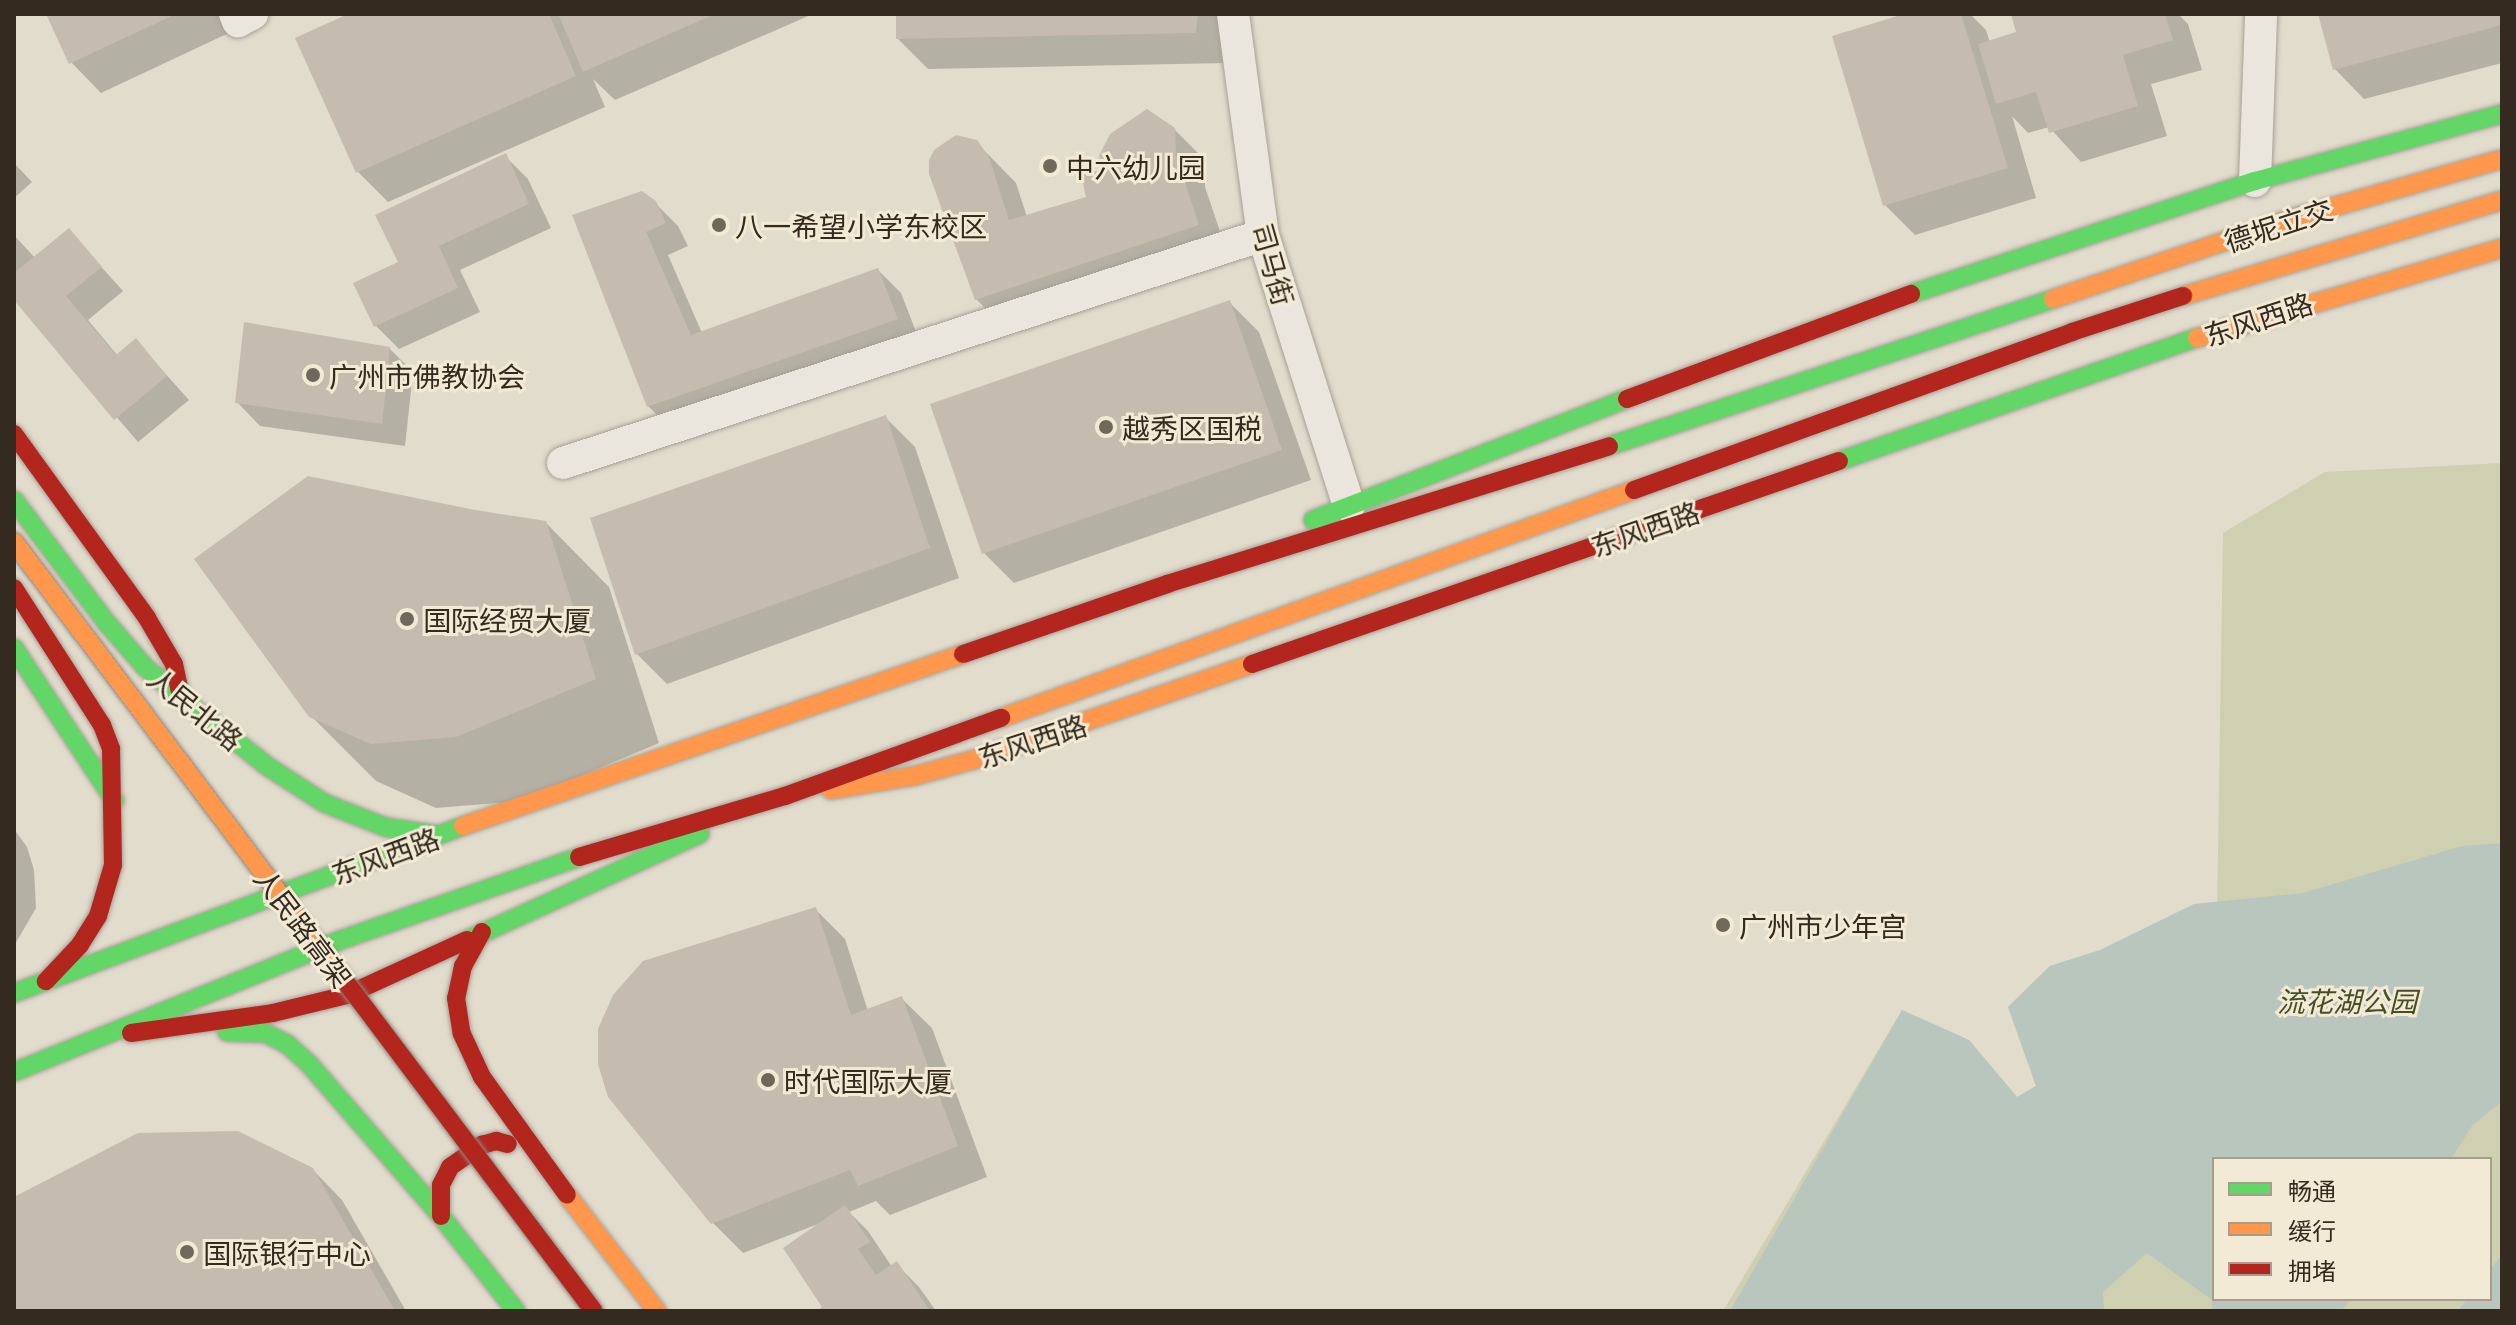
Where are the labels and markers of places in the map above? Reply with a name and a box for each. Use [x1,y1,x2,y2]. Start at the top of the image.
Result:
place label: 中六幼儿园 [1066,149,1206,183]
marker: 中六幼儿园 [1041,157,1059,175]
place label: 八一希望小学东校区 [735,208,987,242]
marker: 八一希望小学东校区 [710,216,728,234]
place label: 广州市佛教协会 [329,358,525,392]
marker: 广州市佛教协会 [304,366,322,384]
place label: 越秀区国税 [1122,410,1262,444]
marker: 越秀区国税 [1097,418,1115,436]
place label: 国际经贸大厦 [423,602,591,636]
marker: 国际经贸大厦 [398,610,416,628]
place label: 广州市少年宫 [1739,908,1907,942]
marker: 广州市少年宫 [1714,916,1732,934]
place label: 时代国际大厦 [784,1063,952,1097]
marker: 时代国际大厦 [759,1071,777,1089]
place label: 国际银行中心 [203,1235,371,1269]
marker: 国际银行中心 [178,1243,196,1261]

